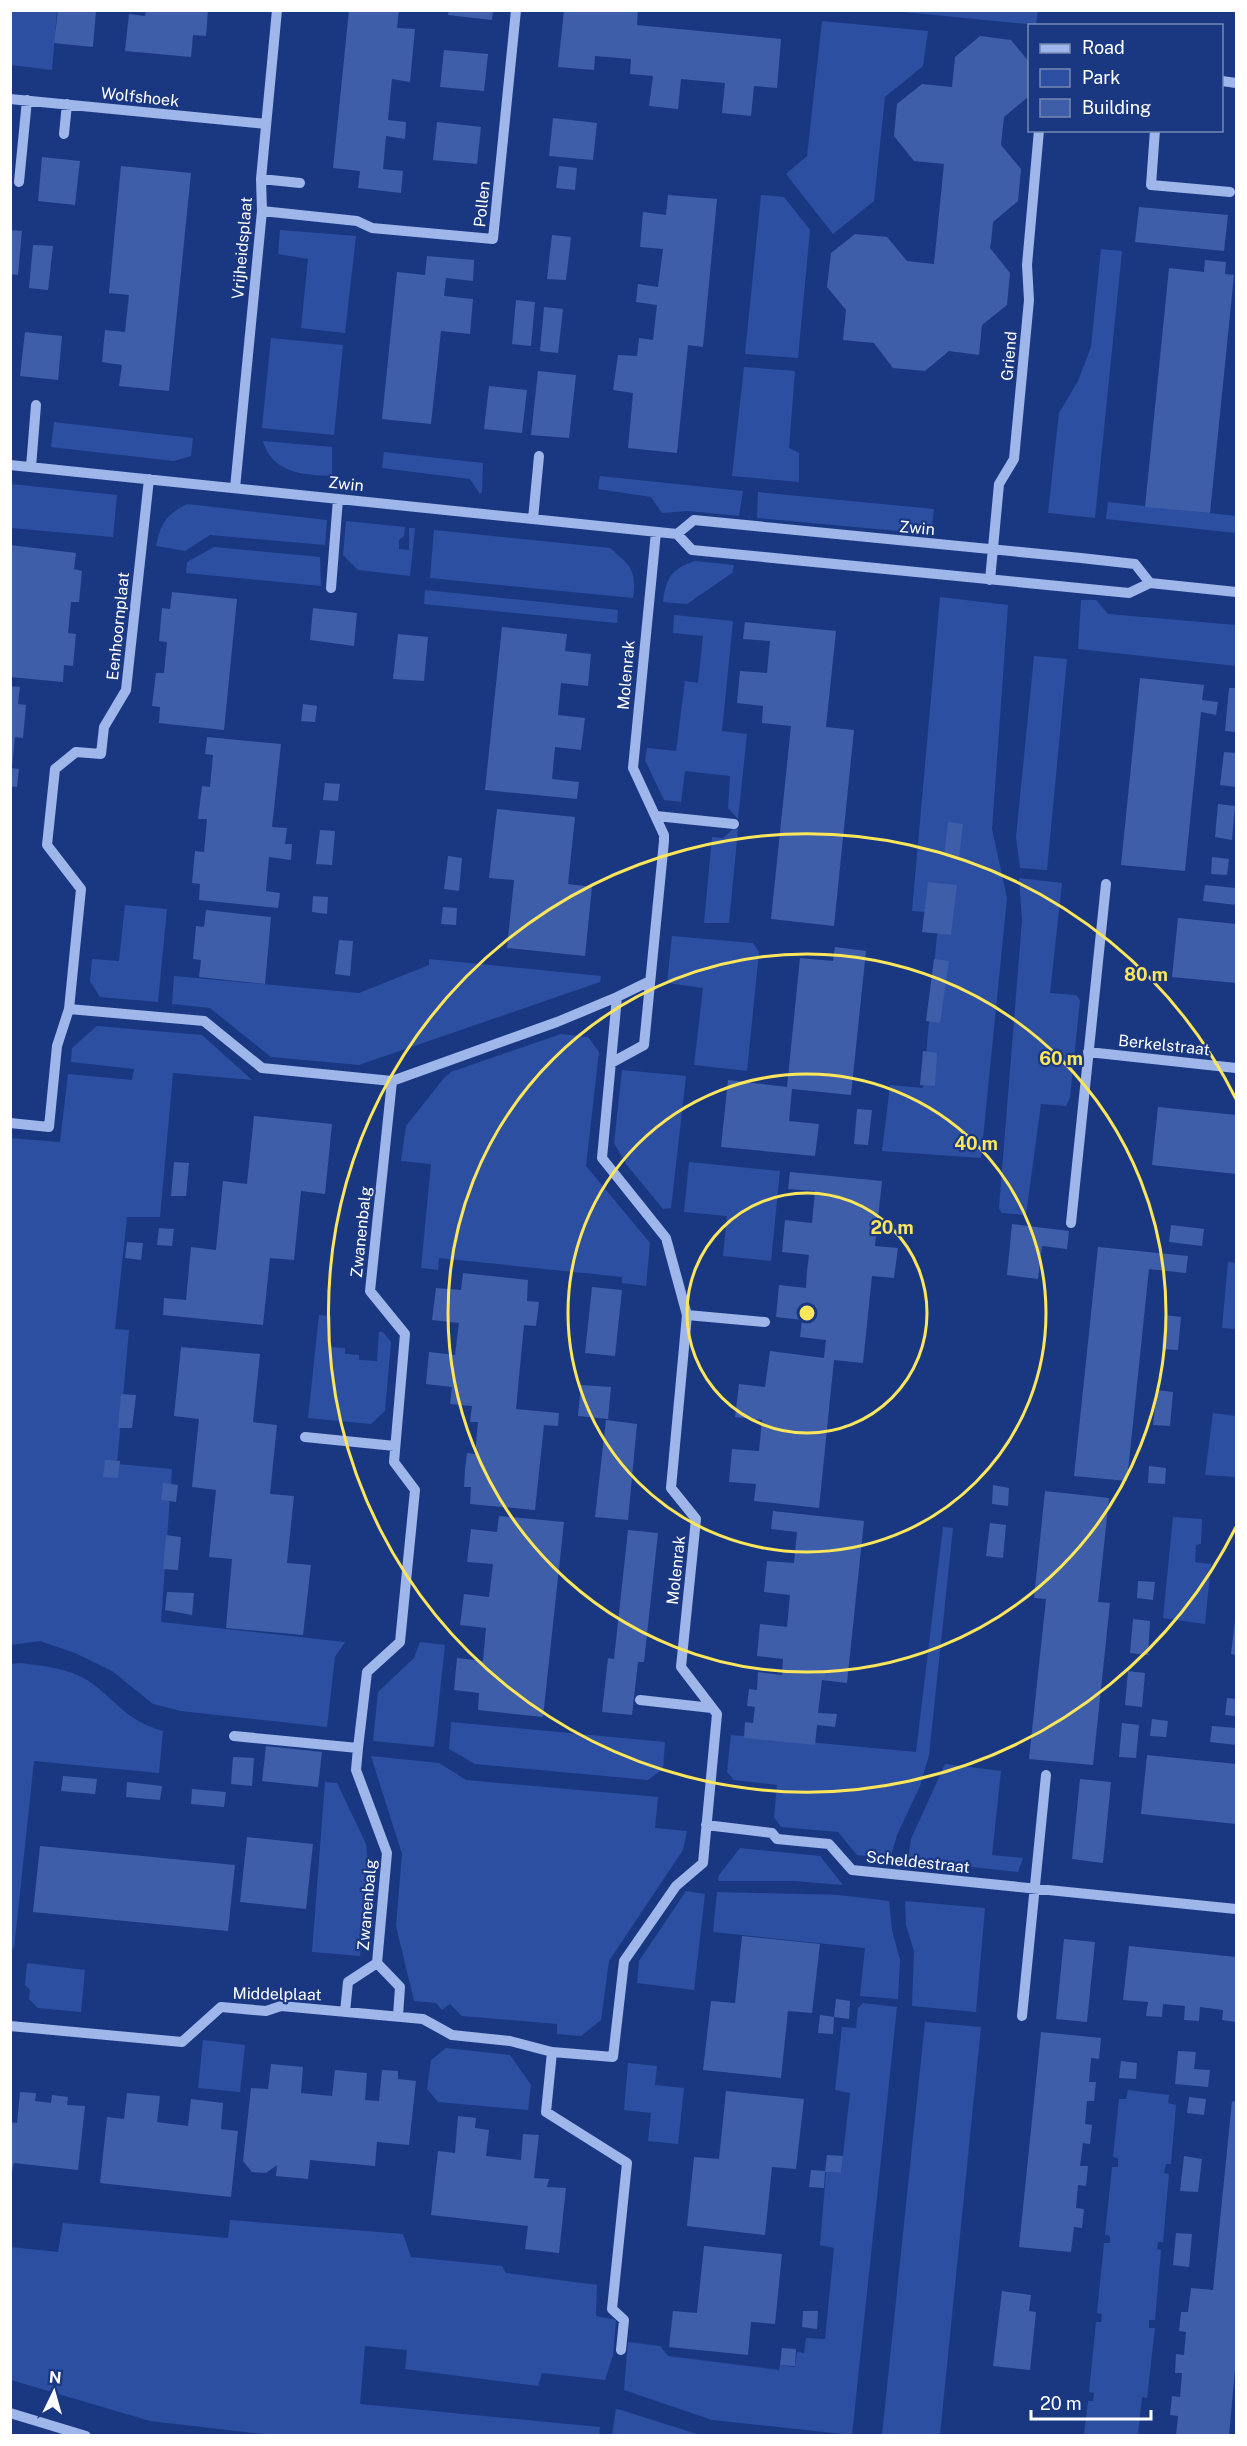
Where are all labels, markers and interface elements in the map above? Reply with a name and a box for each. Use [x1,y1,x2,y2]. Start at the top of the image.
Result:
legend [1028,24,1223,132]
text: Road [1082,37,1125,58]
text: Park [1082,67,1120,88]
street label: Wolfshoek [100,83,180,111]
text: Building [1082,97,1151,118]
street label: Pollen [470,180,494,228]
street label: Vrijheidsplaat [228,196,256,300]
street label: Griend [997,330,1021,382]
street label: Zwin [327,473,365,495]
street label: Zwin [898,517,936,539]
street label: Eenhoornplaat [103,571,133,681]
street label: Molenrak [614,639,638,711]
text: 80 m [1124,964,1168,985]
street label: Berkelstraat [1117,1031,1211,1059]
text: 60 m [1039,1048,1083,1069]
text: 40 m [954,1133,998,1154]
street label: Zwanenbalg [347,1185,375,1279]
text: 20 m [870,1217,914,1238]
centre of rings [797,1303,817,1323]
street label: Molenrak [663,1534,689,1606]
street label: Scheldestraat [865,1847,971,1877]
street label: Zwanenbalg [354,1858,380,1952]
street label: Middelplaat [232,1984,322,2004]
north arrow [24,2362,84,2422]
text: N [48,2368,62,2388]
scale bar [1031,2383,1151,2421]
text: 20 m [1040,2393,1082,2414]

